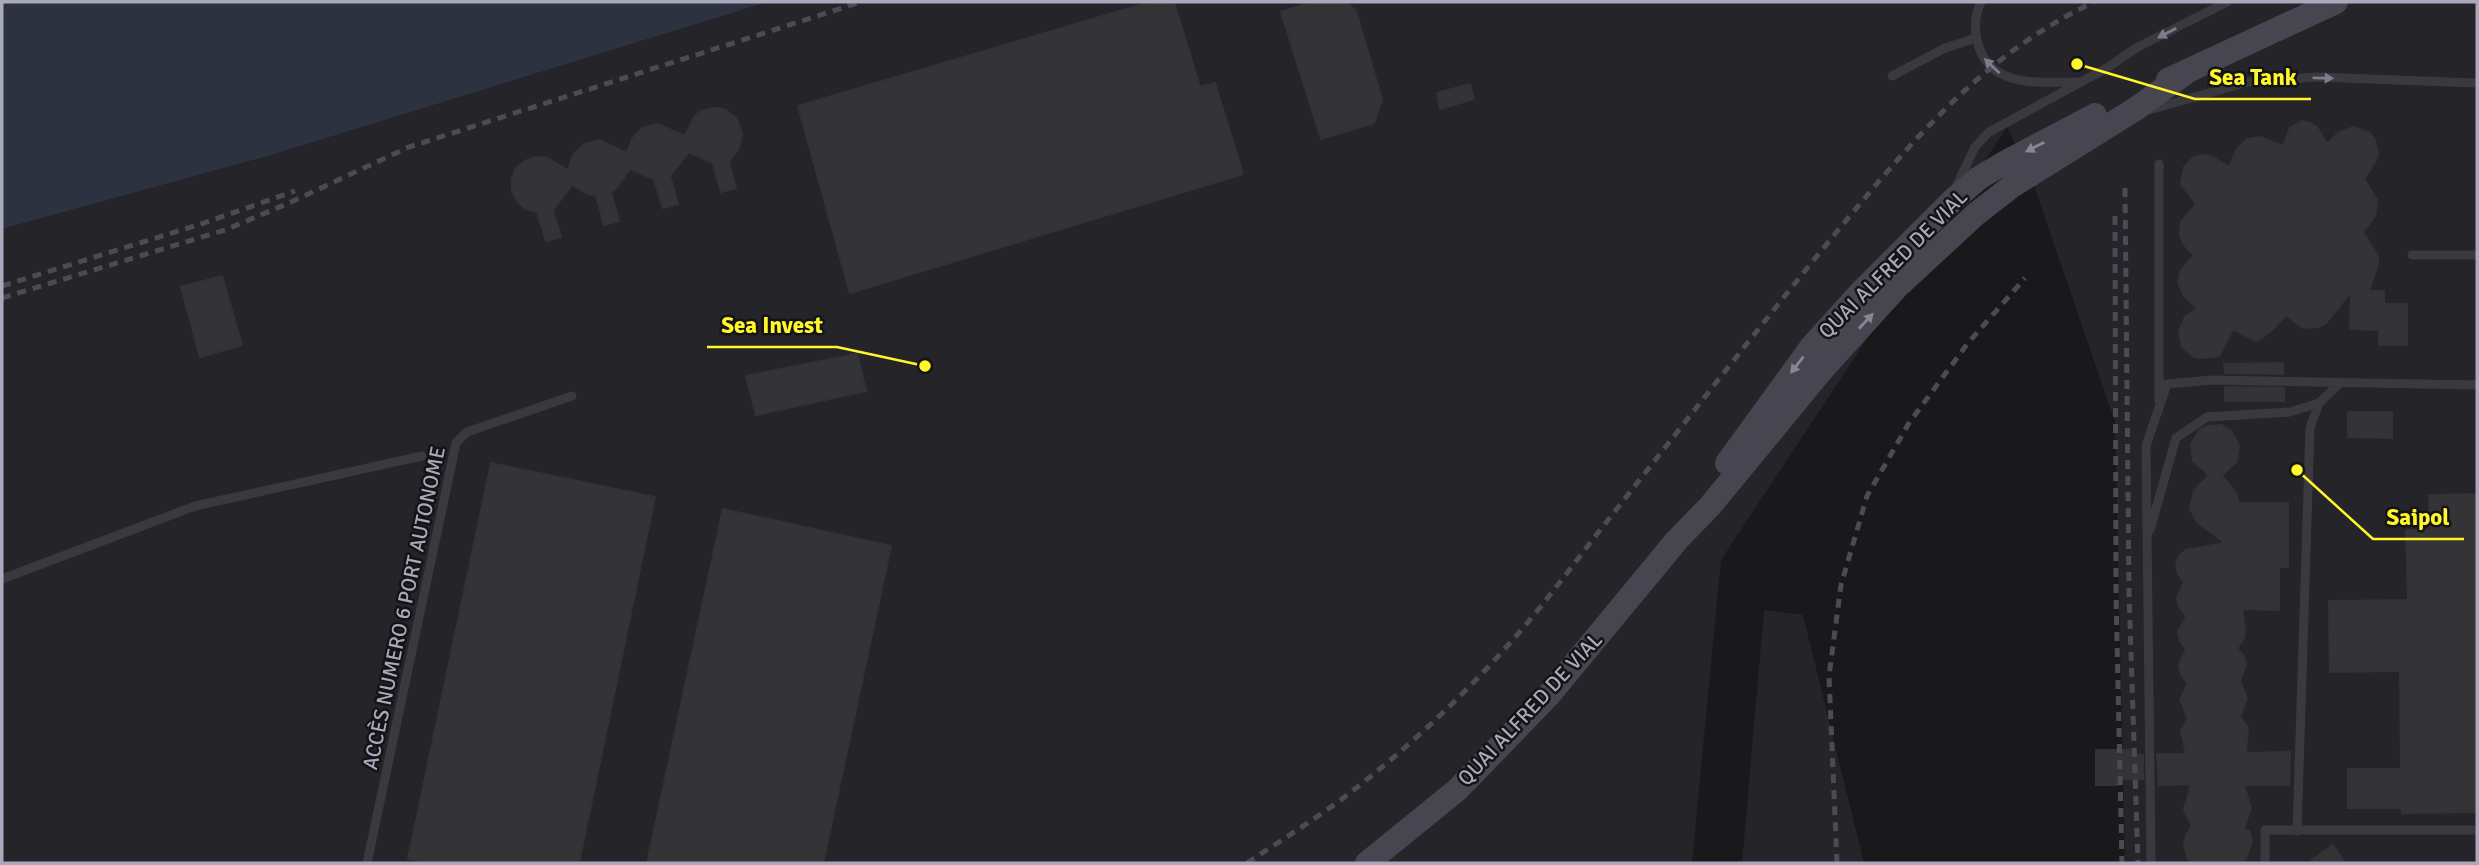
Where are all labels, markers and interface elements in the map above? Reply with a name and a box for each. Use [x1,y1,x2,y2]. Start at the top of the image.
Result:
one-way arrow [2156,26,2176,38]
callout: Sea Tank [2195,55,2311,99]
one-way arrow [1984,58,2001,74]
text: Sea Tank [2209,63,2297,92]
one-way arrow [2312,72,2334,84]
one-way arrow [2025,141,2045,152]
street label: QUAI ALFRED DE VIAL [1813,184,1973,344]
callout: Sea Invest [707,303,837,347]
text: Sea Invest [721,311,823,340]
one-way arrow [1857,313,1873,330]
one-way arrow [1790,356,1805,374]
street label: ACCÈS NUMERO 6 PORT AUTONOME [357,444,451,772]
callout: Saipol [2373,495,2464,539]
text: Saipol [2386,503,2450,532]
street label: QUAI ALFRED DE VIAL [1452,627,1608,791]

